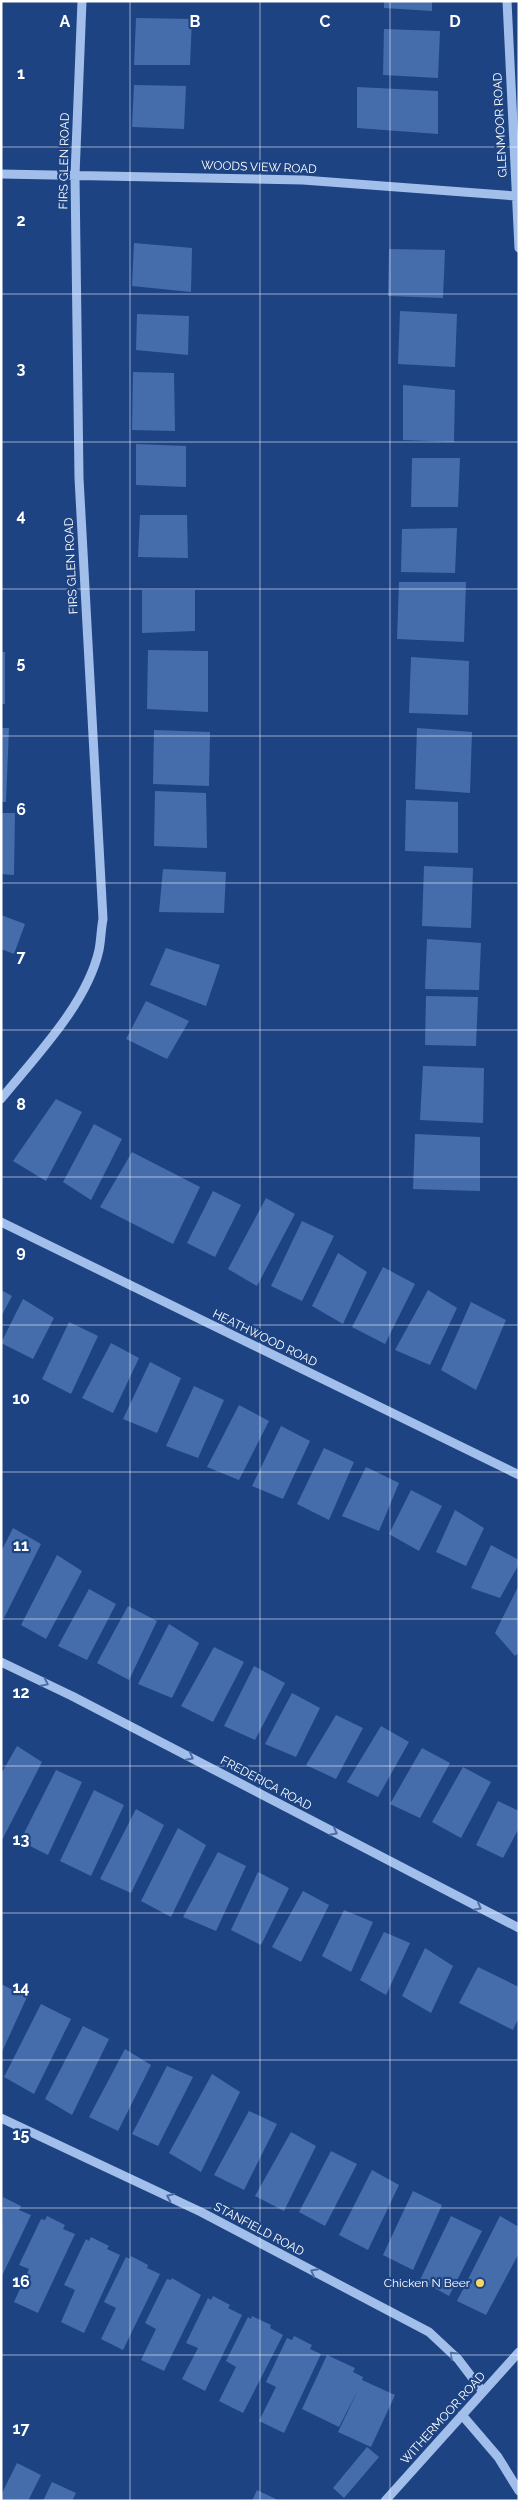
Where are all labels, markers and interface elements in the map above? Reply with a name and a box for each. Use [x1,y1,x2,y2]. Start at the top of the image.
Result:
text: A [60,12,71,31]
text: B [190,12,201,31]
text: C [320,12,331,31]
text: D [449,12,461,31]
text: 1 [17,64,25,83]
street label: GLENMOOR ROAD [490,72,510,178]
street label: FIRS GLEN ROAD [56,112,72,209]
street label: WOODS VIEW ROAD [201,158,317,176]
text: 2 [16,211,26,230]
text: 3 [17,359,26,378]
text: 4 [16,506,26,525]
street label: FIRS GLEN ROAD [61,517,81,615]
text: 5 [17,653,26,672]
text: 6 [16,800,26,819]
text: 7 [17,947,26,966]
text: 8 [16,1095,26,1114]
text: 9 [16,1242,26,1261]
street label: HEATHWOOD ROAD [210,1307,320,1370]
text: 10 [12,1389,30,1408]
text: 11 [13,1536,29,1555]
one-way arrow [40,1677,49,1687]
text: 12 [13,1683,29,1702]
one-way arrow [185,1751,194,1761]
street label: FREDERICA ROAD [218,1753,314,1813]
one-way arrow [329,1826,338,1836]
text: 13 [13,1830,29,1849]
one-way arrow [473,1901,482,1911]
text: 14 [12,1978,30,1997]
text: 15 [13,2125,30,2144]
one-way arrow [166,2194,175,2204]
street label: STANFIELD ROAD [211,2199,307,2259]
one-way arrow [310,2268,319,2278]
text: 16 [12,2272,30,2291]
place label: Chicken N Beer [384,2276,471,2290]
marker: Chicken N Beer [474,2277,486,2289]
one-way arrow [450,2352,459,2361]
street label: WITHERMOOR ROAD [398,2369,488,2467]
text: 17 [13,2419,29,2438]

